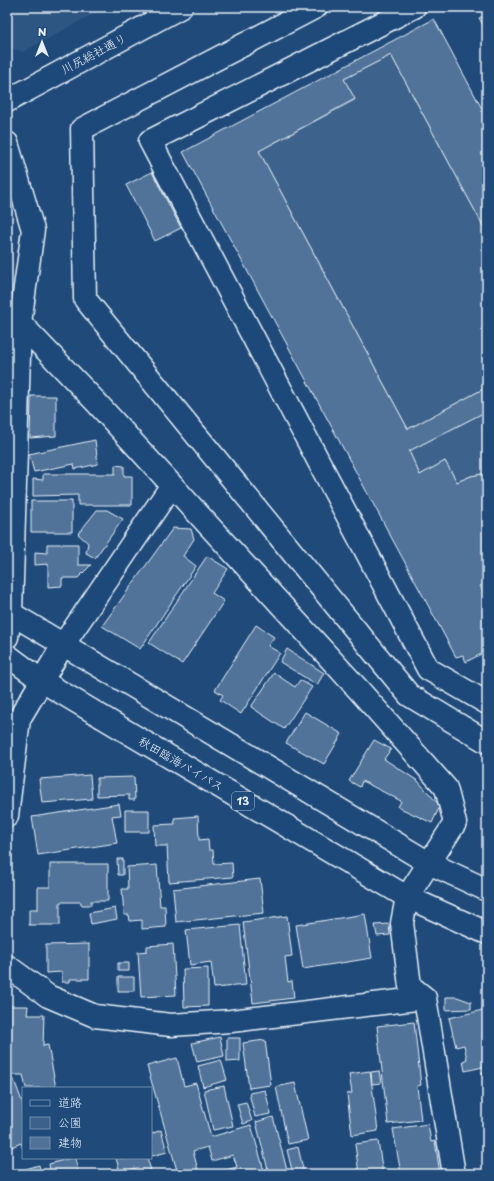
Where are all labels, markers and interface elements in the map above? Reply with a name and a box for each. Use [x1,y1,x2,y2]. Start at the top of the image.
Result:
north arrow [22,22,62,62]
text: N [38,23,47,40]
street label: 川尻総社通り [58,28,130,78]
street label: 秋田臨海バイパス [136,731,227,795]
road number: 13 [232,792,254,810]
legend [22,1087,152,1159]
text: 道路 [58,1093,82,1111]
text: 公園 [58,1113,82,1131]
text: 建物 [58,1133,82,1151]

